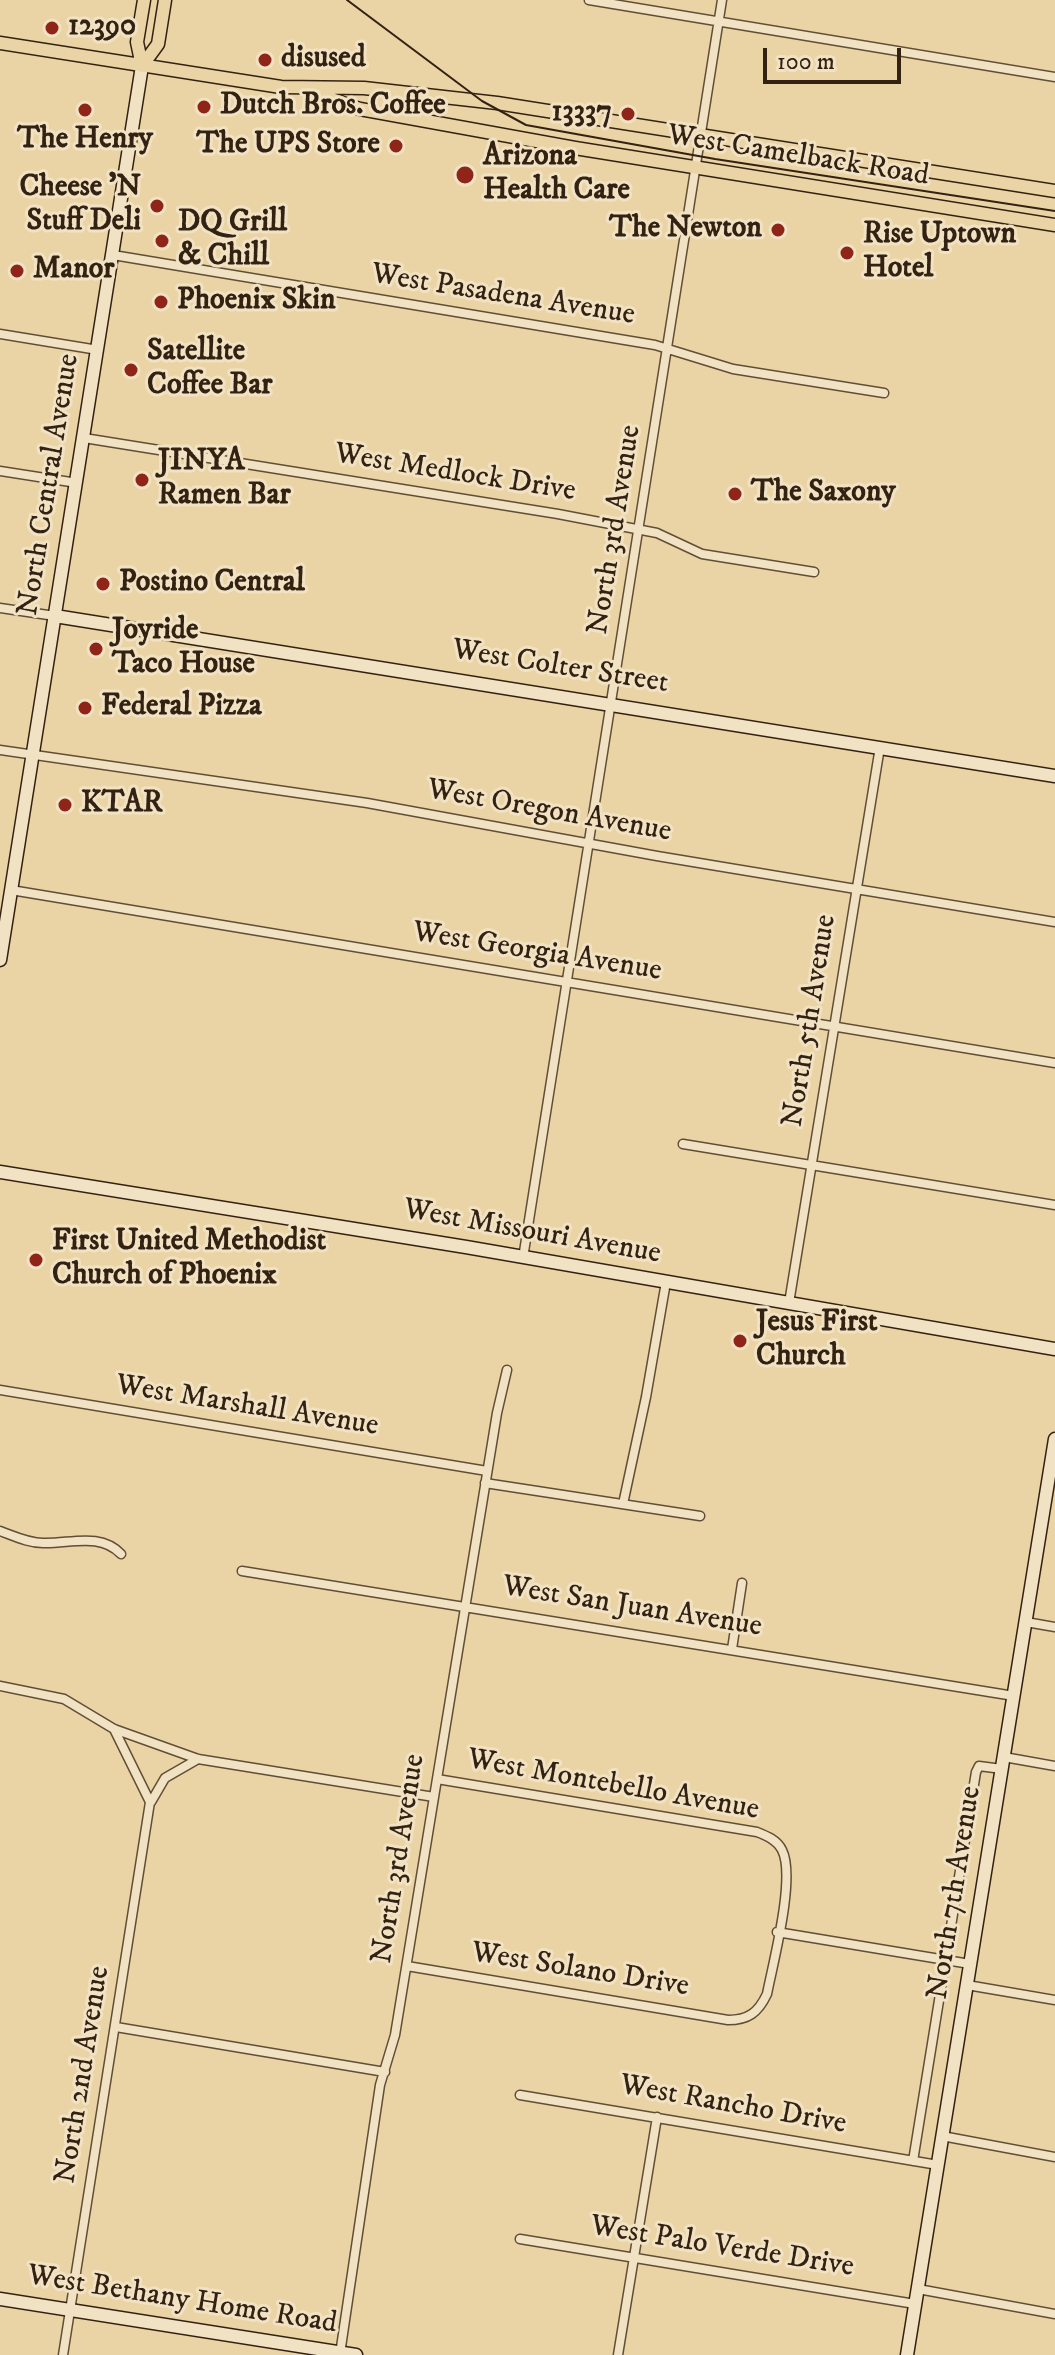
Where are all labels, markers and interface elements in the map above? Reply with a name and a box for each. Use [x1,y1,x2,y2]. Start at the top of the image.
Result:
place label: 12390 [68,10,136,46]
marker: 12390 [43,19,61,37]
scale bar [767,32,905,82]
place label: disused [281,42,366,78]
text: 100 m [777,47,835,77]
marker: disused [256,51,274,69]
place label: Dutch Bros. Coffee [220,89,446,125]
place label: 13337 [552,96,612,132]
marker: Dutch Bros. Coffee [195,98,213,116]
marker: The Henry [76,101,94,119]
marker: 13337 [619,105,637,123]
street label: West Camelback Road [665,119,931,195]
place label: The Henry [17,123,153,159]
place label: The UPS Store [197,128,380,164]
marker: The UPS Store [387,137,405,155]
place label: Arizona Health Care [483,140,630,210]
marker: Arizona Health Care [454,164,476,186]
place label: Cheese 'N Stuff Deli [19,171,141,242]
marker: Cheese 'N Stuff Deli [148,197,166,215]
place label: DQ Grill & Chill [178,206,287,276]
place label: The Newton [609,212,762,248]
place label: Rise Uptown Hotel [863,218,1016,288]
marker: The Newton [769,221,787,239]
marker: DQ Grill & Chill [153,232,171,250]
marker: Rise Uptown Hotel [838,244,856,262]
place label: Manor [33,253,114,289]
street label: West Pasadena Avenue [369,257,637,335]
marker: Manor [8,262,26,280]
place label: Phoenix Skin [177,284,336,320]
marker: Phoenix Skin [152,293,170,311]
place label: Satellite Coffee Bar [147,335,272,406]
street label: North Central Avenue [12,351,88,619]
marker: Satellite Coffee Bar [122,361,140,379]
street label: North 3rd Avenue [582,423,650,637]
street label: West Medlock Drive [332,437,578,511]
place label: JINYA Ramen Bar [158,445,291,516]
marker: JINYA Ramen Bar [133,471,151,489]
place label: The Saxony [751,476,896,512]
marker: The Saxony [726,485,744,503]
place label: Postino Central [119,566,305,602]
marker: Postino Central [94,575,112,593]
place label: Joyride Taco House [112,614,255,684]
street label: West Colter Street [449,633,671,703]
marker: Joyride Taco House [87,640,105,658]
place label: Federal Pizza [101,690,262,726]
marker: Federal Pizza [76,699,94,717]
street label: West Oregon Avenue [424,773,674,851]
place label: KTAR [81,787,163,823]
marker: KTAR [56,796,74,814]
street label: North 5th Avenue [776,912,846,1130]
street label: West Georgia Avenue [410,916,664,990]
street label: West Missouri Avenue [401,1193,663,1273]
place label: First United Methodist Church of Phoenix [52,1225,326,1296]
marker: First United Methodist Church of Phoenix [27,1251,45,1269]
place label: Jesus First Church [756,1306,878,1376]
marker: Jesus First Church [731,1332,749,1350]
street label: West Marshall Avenue [113,1368,381,1446]
street label: West San Juan Avenue [500,1570,764,1646]
street label: West Montebello Avenue [464,1743,762,1829]
street label: North 3rd Avenue [366,1752,434,1966]
street label: North 7th Avenue [921,1784,991,2002]
street label: West Solano Drive [469,1936,691,2006]
street label: North 2nd Avenue [49,1964,119,2186]
street label: West Rancho Drive [617,2068,849,2144]
street label: West Palo Verde Drive [588,2209,856,2287]
street label: West Bethany Home Road [25,2259,339,2343]

